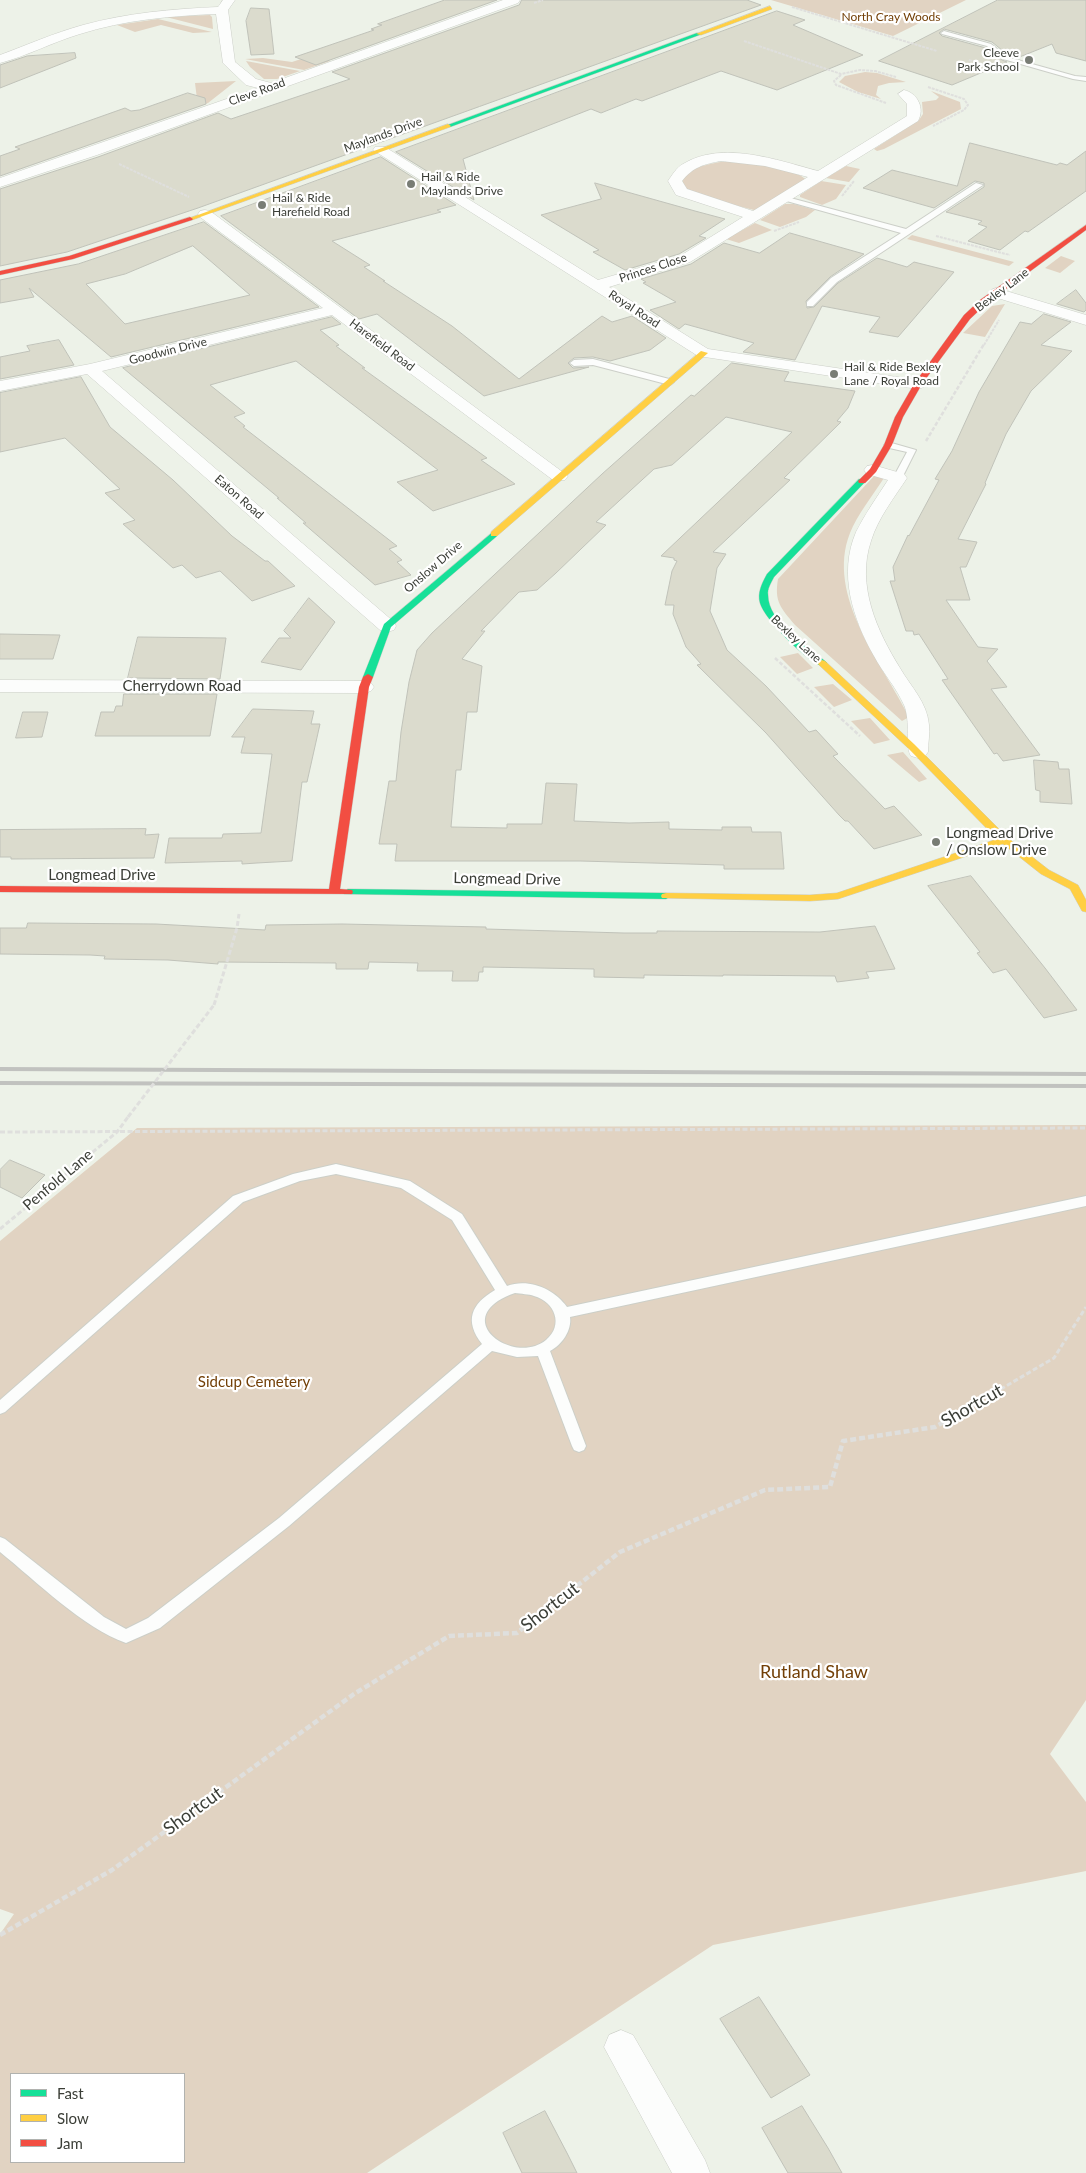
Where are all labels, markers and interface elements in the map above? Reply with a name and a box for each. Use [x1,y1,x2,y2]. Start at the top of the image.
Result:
park label: North Cray Woods [842,10,940,24]
place label: Cleeve Park School [957,46,1019,74]
marker: Cleeve Park School [1023,54,1035,66]
street label: Cleve Road [227,75,287,109]
street label: Maylands Drive [342,114,424,156]
place label: Hail & Ride Maylands Drive [421,170,503,198]
marker: Hail & Ride Maylands Drive [405,178,417,190]
place label: Hail & Ride Harefield Road [272,191,350,219]
marker: Hail & Ride Harefield Road [256,199,268,211]
street label: Princes Close [617,250,689,286]
street label: Bexley Lane [972,265,1032,315]
street label: Royal Road [606,287,662,331]
street label: Harefield Road [347,316,417,374]
street label: Goodwin Drive [128,334,208,368]
place label: Hail & Ride Bexley Lane / Royal Road [844,360,941,388]
marker: Hail & Ride Bexley Lane / Royal Road [828,368,840,380]
street label: Eaton Road [212,472,266,522]
street label: Onslow Drive [401,538,465,596]
street label: Bexley Lane [768,612,824,666]
street label: Cherrydown Road [123,677,241,695]
place label: Longmead Drive / Onslow Drive [946,824,1054,859]
marker: Longmead Drive / Onslow Drive [930,836,942,848]
street label: Longmead Drive [48,866,156,884]
street label: Longmead Drive [453,869,561,889]
street label: Penfold Lane [19,1146,97,1214]
park label: Sidcup Cemetery [198,1373,310,1391]
street label: Shortcut [937,1380,1007,1432]
street label: Shortcut [517,1578,583,1636]
park label: Rutland Shaw [760,1661,868,1683]
street label: Shortcut [159,1782,227,1840]
legend [10,2073,185,2163]
text: Fast [57,2084,84,2102]
text: Slow [57,2109,89,2127]
text: Jam [57,2134,83,2152]

